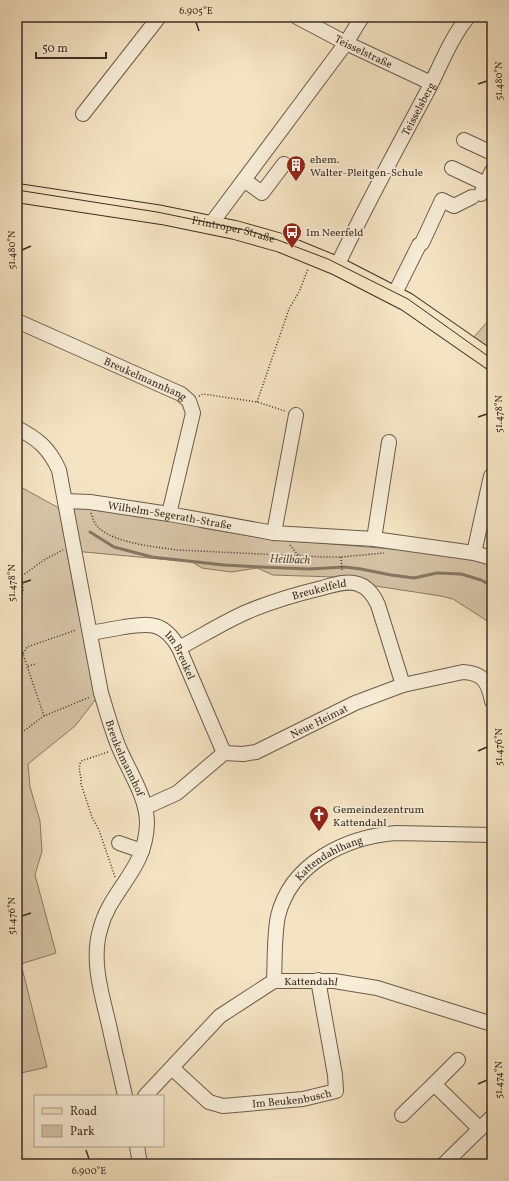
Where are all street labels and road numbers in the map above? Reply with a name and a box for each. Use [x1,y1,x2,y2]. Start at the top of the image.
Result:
street label: Teisselstraße [331,32,395,73]
street label: Teisselsberg [399,80,440,139]
street label: Frintroper Straße [190,213,276,248]
street label: Breukelmannhang [101,355,190,405]
street label: Wilhelm-Segerath-Straße [107,499,233,534]
street label: Breukelfeld [291,577,348,604]
street label: Im Breukel [161,628,198,682]
street label: Neue Heimat [288,702,351,743]
street label: Breukelmannhof [101,718,147,800]
street label: Kattendahlhang [292,833,365,885]
street label: Kattendahl [284,975,339,990]
street label: Im Beukenbusch [252,1086,334,1112]

